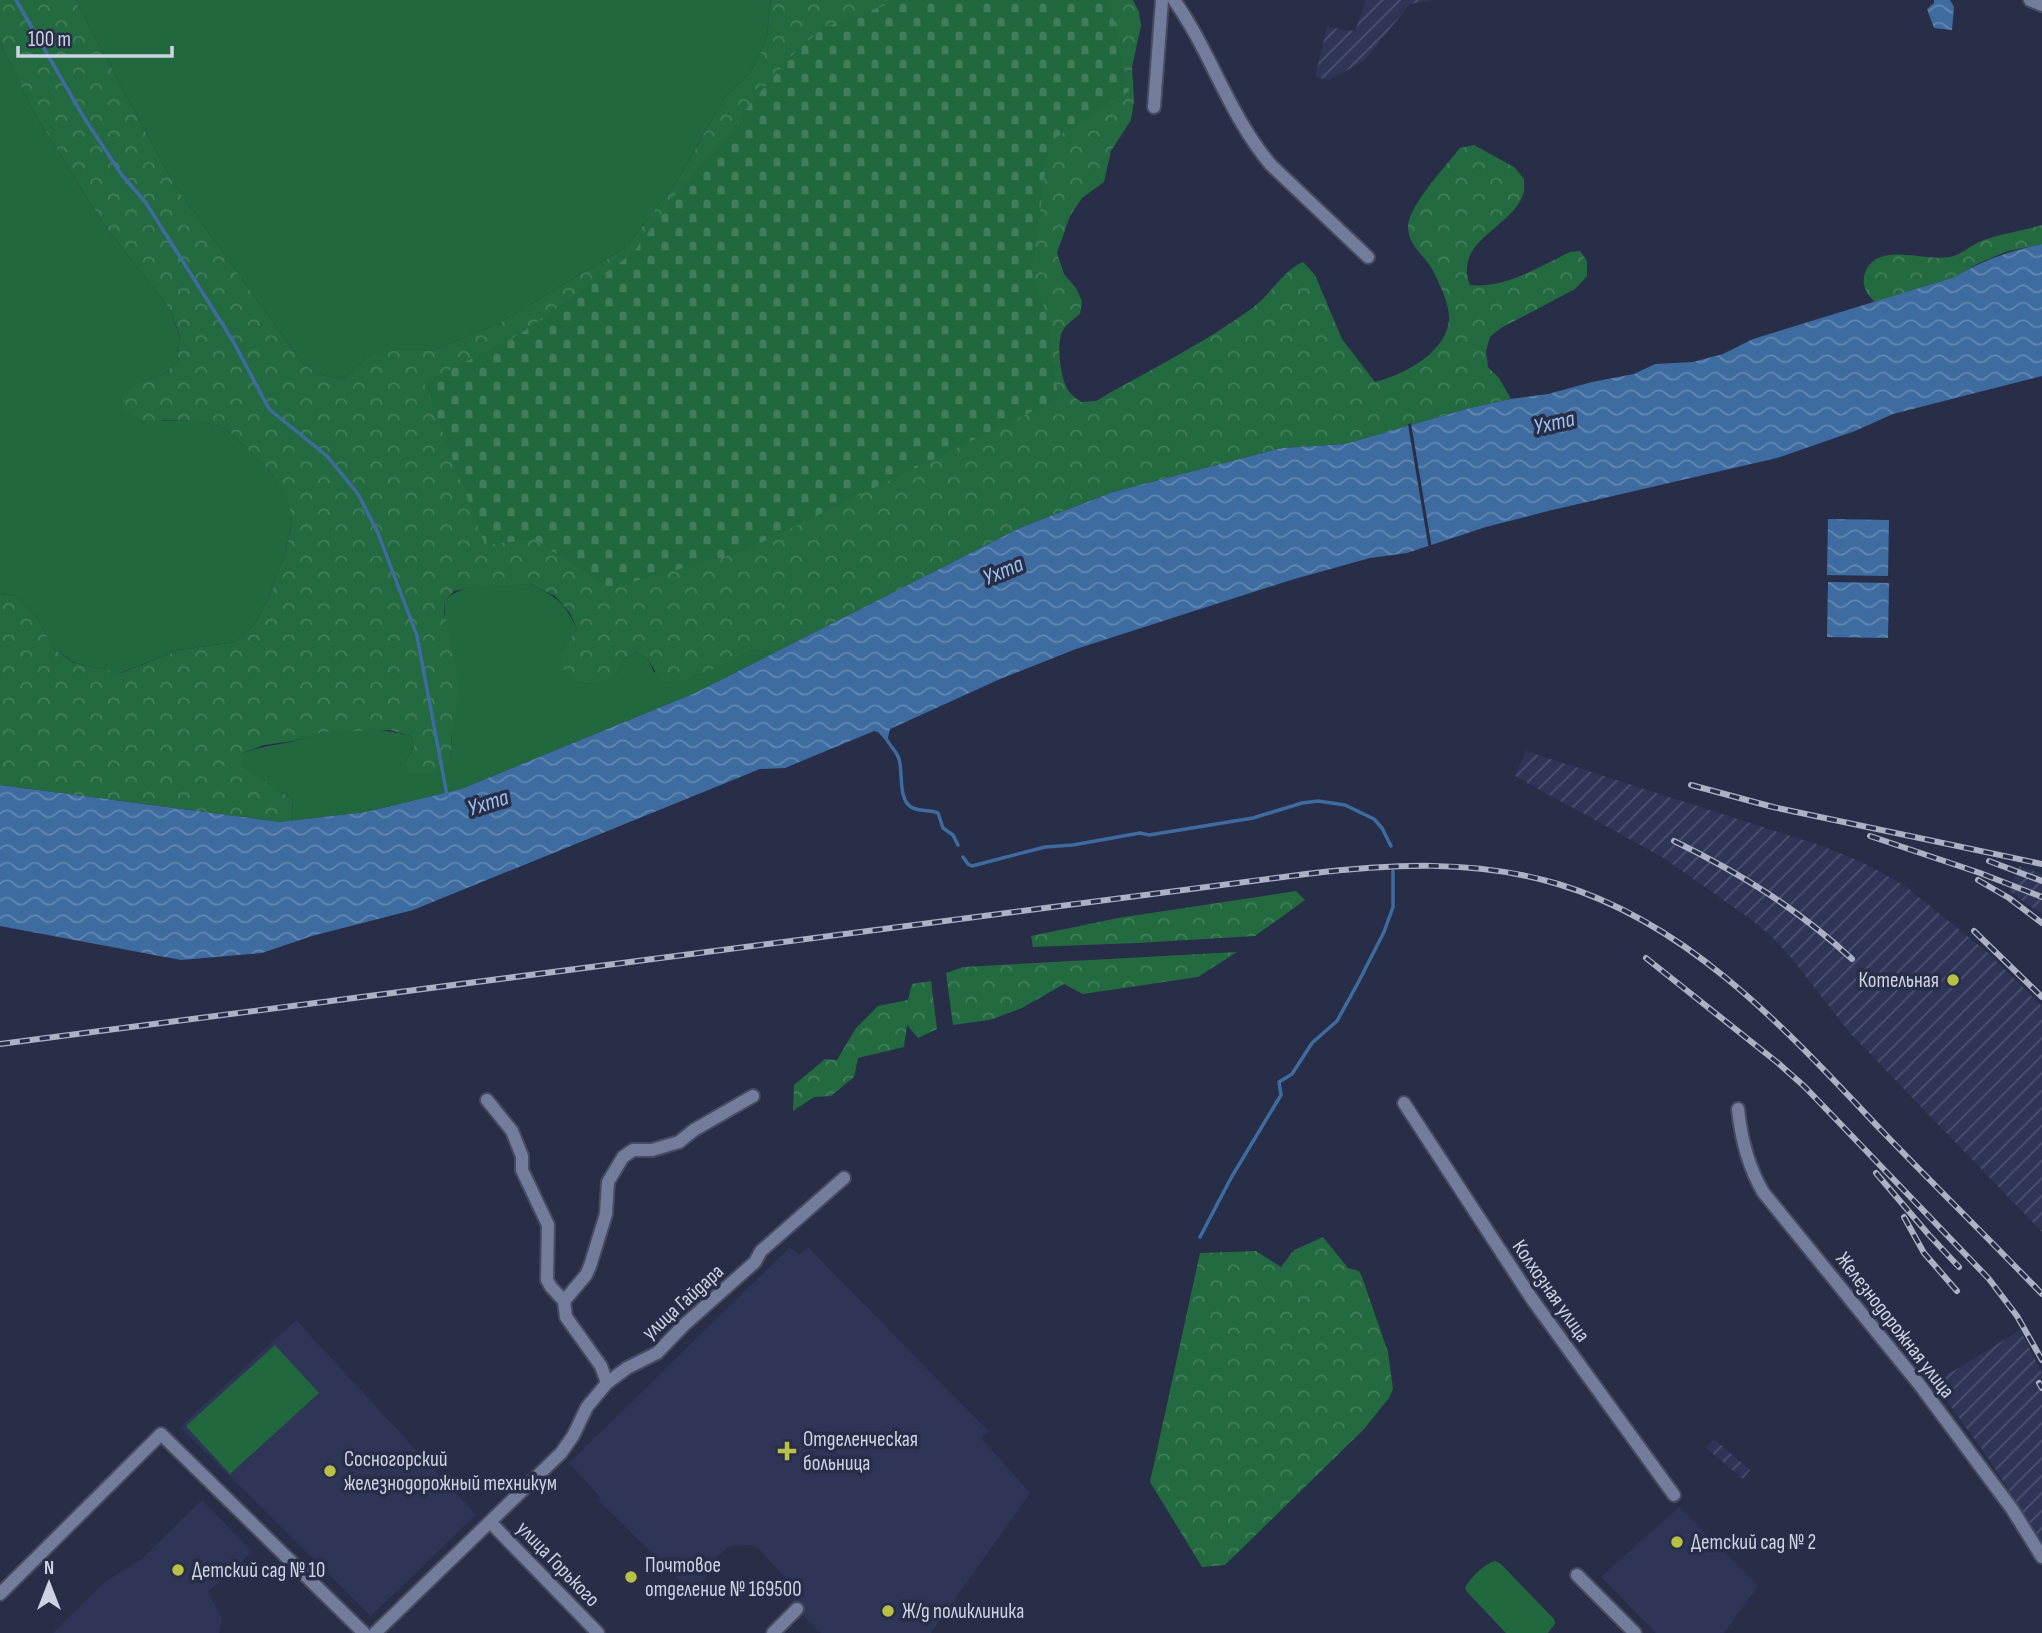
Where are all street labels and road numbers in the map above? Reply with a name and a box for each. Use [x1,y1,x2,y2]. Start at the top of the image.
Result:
street label: Колхозная улица [1507,1235,1595,1347]
street label: Железнодорожная улица [1830,1247,1960,1403]
street label: улица Гайдара [637,1259,729,1345]
street label: улица Горького [511,1516,605,1612]

